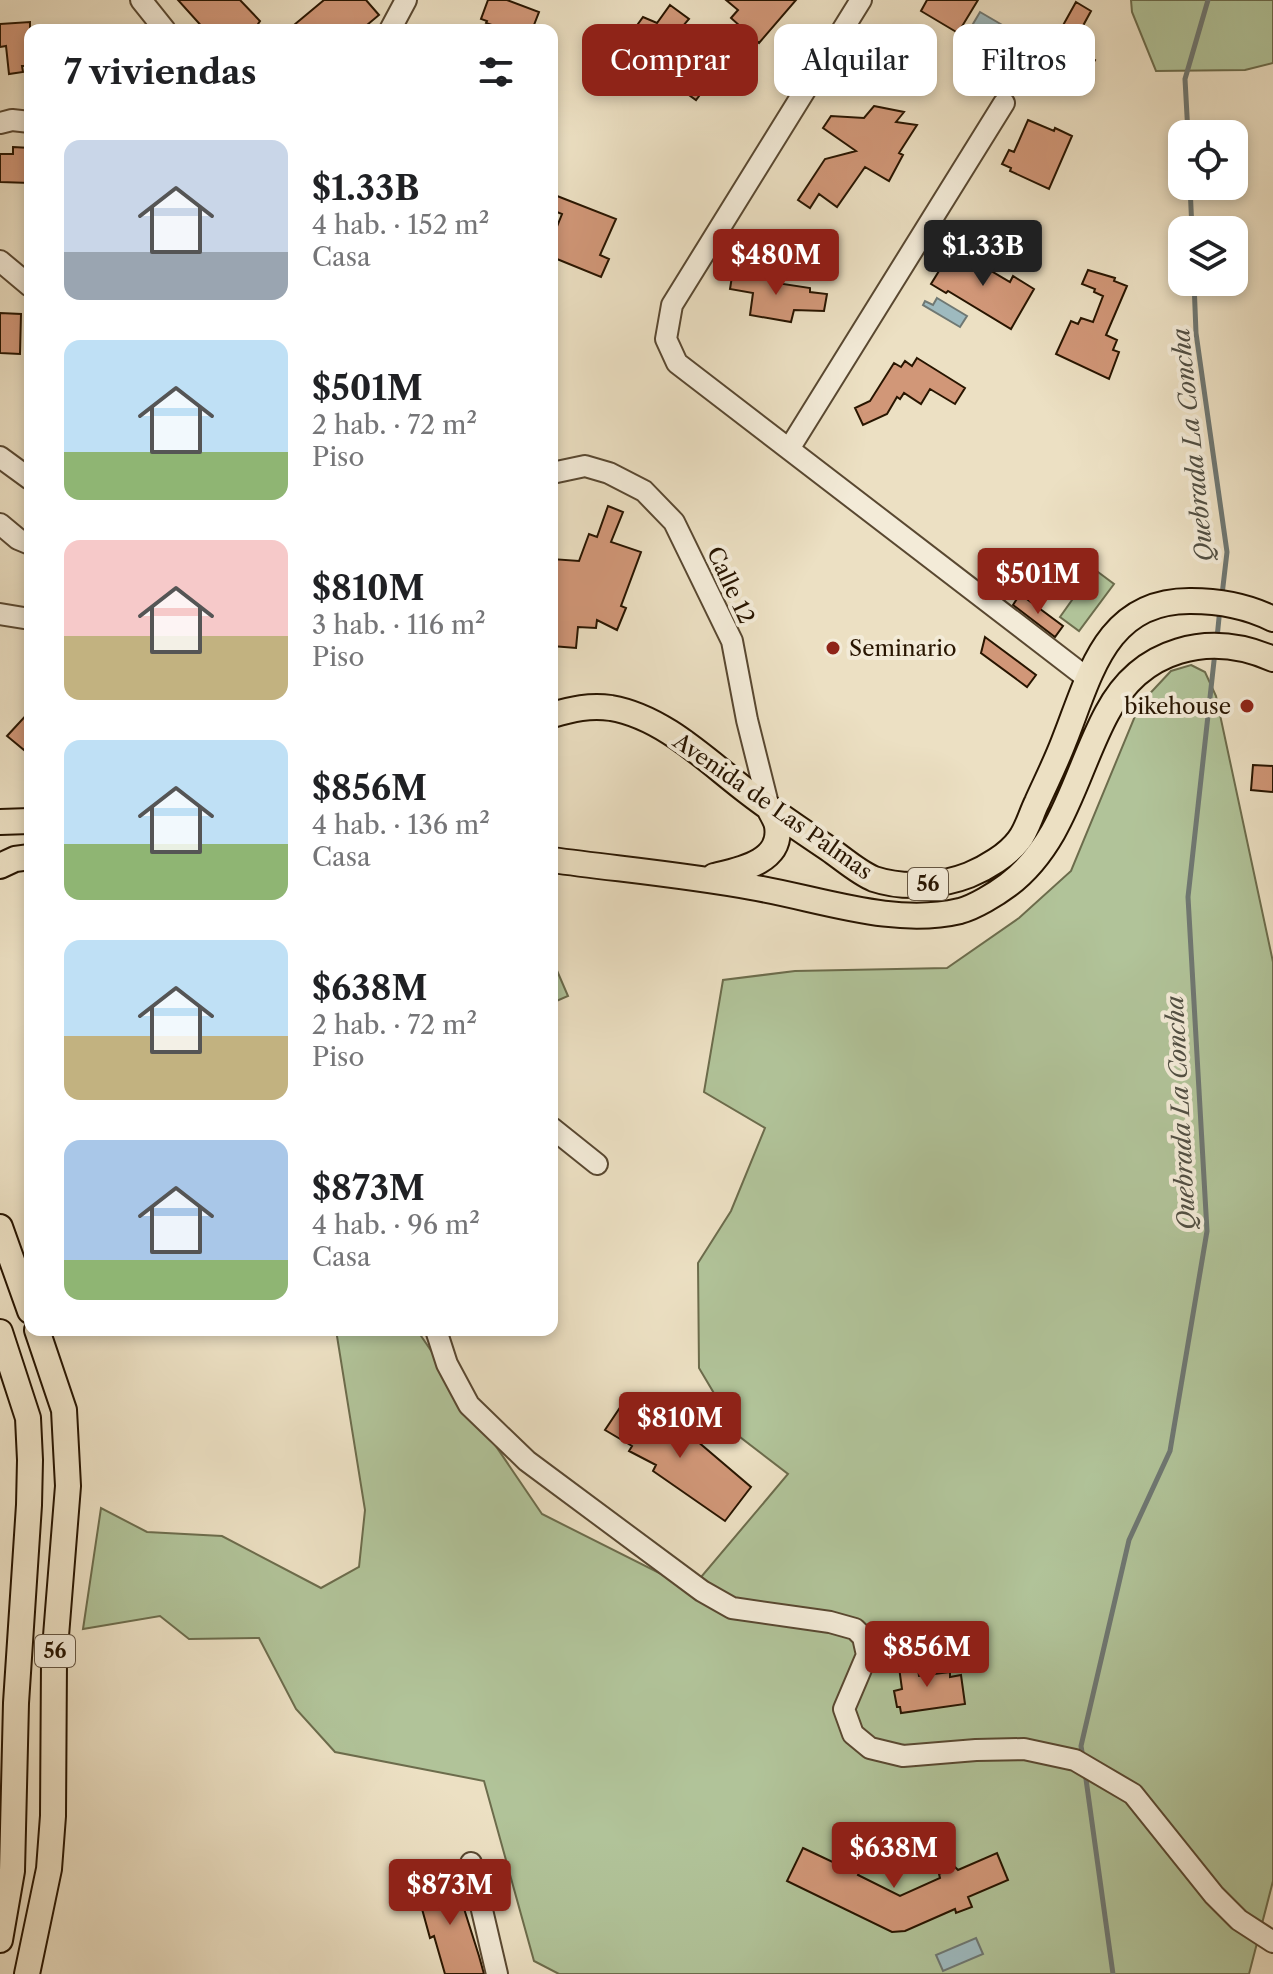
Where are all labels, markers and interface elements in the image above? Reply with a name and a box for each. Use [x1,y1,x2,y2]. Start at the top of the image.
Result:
chip: Comprar [582,24,758,96]
chip: Alquilar [774,24,937,96]
chip: Filtros [953,24,1095,96]
icon: filters [474,50,518,94]
text: 7 viviendas [64,51,257,93]
map controls [1168,120,1248,296]
button: locate [1168,120,1248,200]
text: $1.33B [312,167,419,209]
icon: home [128,172,224,268]
text: 4 hab. · 152 m² [312,209,489,241]
button: layers [1168,216,1248,296]
pin: $1.33B [918,220,1048,288]
pin: $480M [720,229,832,297]
text: $1.33B [942,230,1024,262]
text: $480M [731,239,821,271]
text: Casa [312,241,371,273]
water label: Quebrada La Concha [1166,327,1219,563]
text: $501M [312,367,423,409]
icon: home [128,372,224,468]
text: 2 hab. · 72 m² [312,409,477,441]
text: Piso [312,441,364,473]
street label: Calle 12 [701,542,760,628]
pin: $501M [982,548,1094,616]
text: $501M [996,558,1080,590]
text: $810M [312,567,425,609]
icon: home [128,572,224,668]
text: 3 hab. · 116 m² [312,609,486,641]
place label: Seminario [849,635,957,662]
marker: Seminario [824,639,842,657]
text: Piso [312,641,364,673]
place label: bikehouse [1124,693,1231,720]
marker: bikehouse [1238,697,1256,715]
street label: Avenida de Las Palmas [667,727,877,885]
text: $856M [312,767,427,809]
icon: home [128,772,224,868]
text: 4 hab. · 136 m² [312,809,490,841]
text: Casa [312,841,371,873]
road number: 56 [908,868,948,900]
text: $638M [312,967,428,1009]
icon: home [128,972,224,1068]
water label: Quebrada La Concha [1160,995,1201,1231]
text: 2 hab. · 72 m² [312,1009,477,1041]
text: Piso [312,1041,364,1073]
text: $873M [312,1167,425,1209]
icon: home [128,1172,224,1268]
text: 4 hab. · 96 m² [312,1209,480,1241]
text: Casa [312,1241,371,1273]
pin: $810M [624,1392,736,1460]
text: $810M [637,1402,723,1434]
pin: $856M [871,1621,983,1689]
text: $856M [883,1631,971,1663]
road number: 56 [35,1635,75,1667]
pin: $638M [838,1822,950,1890]
text: $638M [850,1832,938,1864]
pin: $873M [394,1859,506,1927]
text: $873M [407,1869,493,1901]

